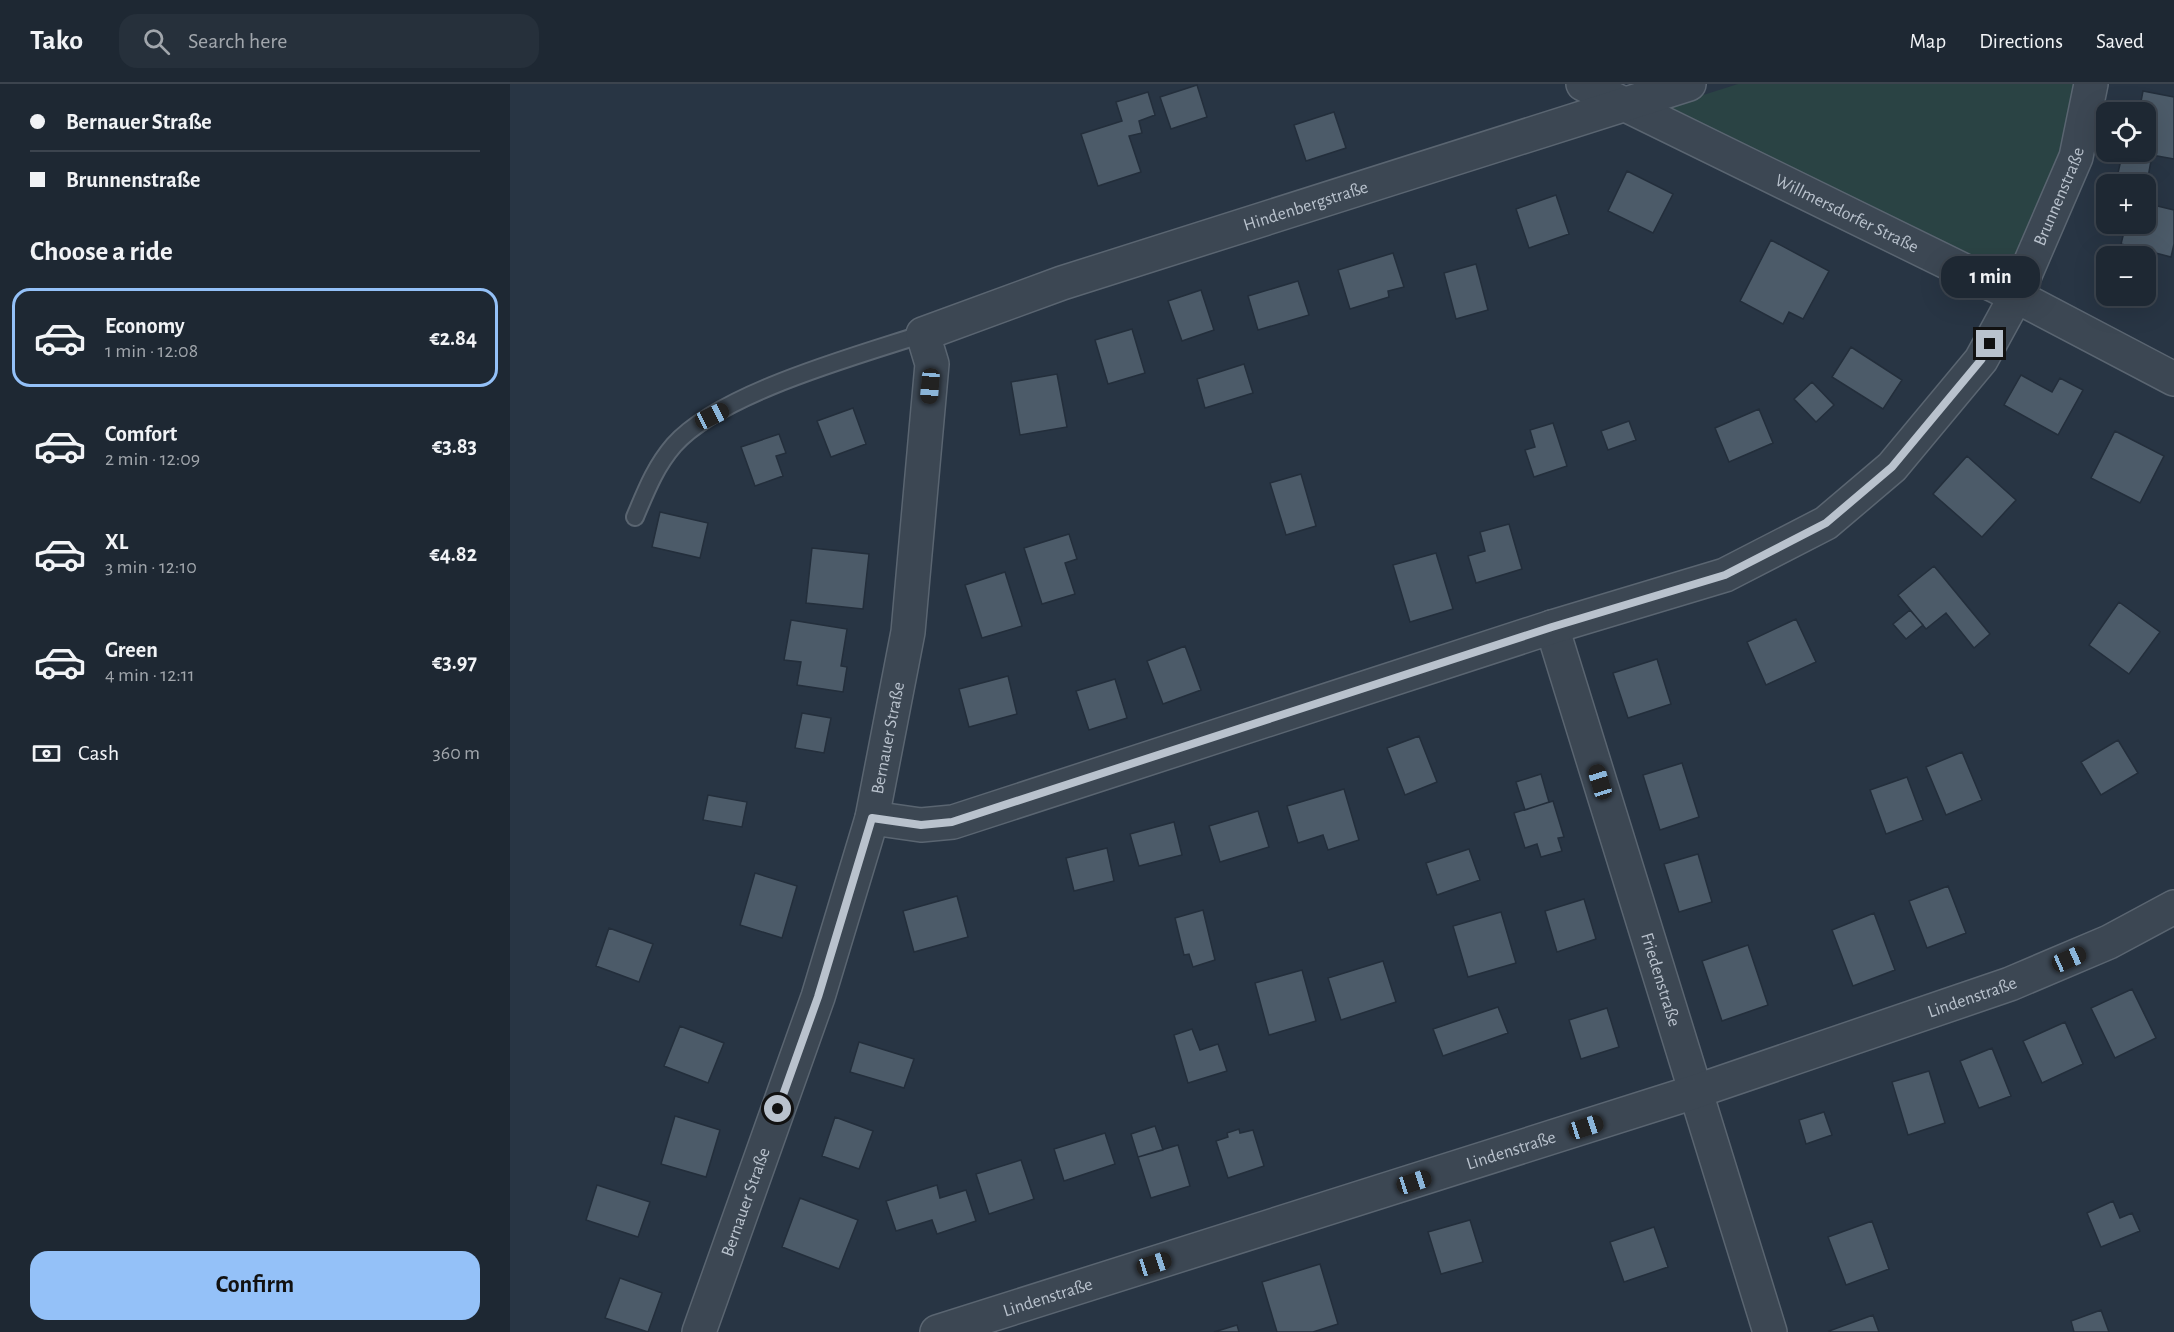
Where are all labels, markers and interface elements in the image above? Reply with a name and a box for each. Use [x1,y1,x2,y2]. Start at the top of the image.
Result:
search box [119,14,539,68]
icon: search [140,25,173,58]
text: Tako [30,27,83,55]
text: Search here [188,30,288,52]
text: Map [1910,31,1946,52]
text: Directions [1979,31,2063,52]
text: Saved [2096,31,2144,52]
map controls [2096,102,2156,306]
button: locate [2096,102,2156,162]
text: Bernauer Straße [66,111,212,133]
street label: Brunnenstraße [2031,146,2088,249]
text: Brunnenstraße [66,169,200,191]
street label: Willmersdorfer Straße [1772,172,1921,257]
button: + [2096,174,2156,234]
street label: Hindenbergstraße [1241,178,1371,235]
text: Choose a ride [30,238,173,265]
button: − [2096,246,2156,306]
callout: 1 min [1940,257,2040,299]
text: 1 min [1969,267,2012,287]
icon: car [33,311,87,365]
text: Economy [105,315,185,337]
text: €2.84 [429,327,477,349]
route end [1976,330,2003,357]
text: 1 min · 12:08 [105,341,198,361]
car [919,367,941,405]
car [692,400,732,432]
icon: car [33,419,87,473]
text: Comfort [105,423,177,445]
text: €3.83 [432,435,477,457]
text: 2 min · 12:09 [105,449,200,469]
icon: car [33,527,87,581]
text: XL [105,531,128,553]
text: €4.82 [429,543,477,565]
text: 3 min · 12:10 [105,557,197,577]
icon: car [33,635,87,689]
text: Green [105,639,158,661]
text: €3.97 [432,651,477,673]
text: 4 min · 12:11 [105,665,195,685]
street label: Bernauer Straße [869,680,908,796]
icon: cash [30,737,63,770]
text: Cash [78,742,119,764]
text: 360 m [433,743,480,763]
car [1586,762,1614,802]
street label: Friedenstraße [1637,931,1683,1029]
car [2049,943,2089,975]
street label: Lindenstraße [1926,974,2020,1021]
route start [764,1095,791,1122]
car [1566,1113,1606,1141]
street label: Lindenstraße [1464,1128,1558,1174]
street label: Bernauer Straße [719,1146,774,1259]
car [1394,1168,1434,1196]
car [1134,1250,1174,1278]
button: Confirm [30,1251,480,1320]
street label: Lindenstraße [1001,1275,1095,1320]

